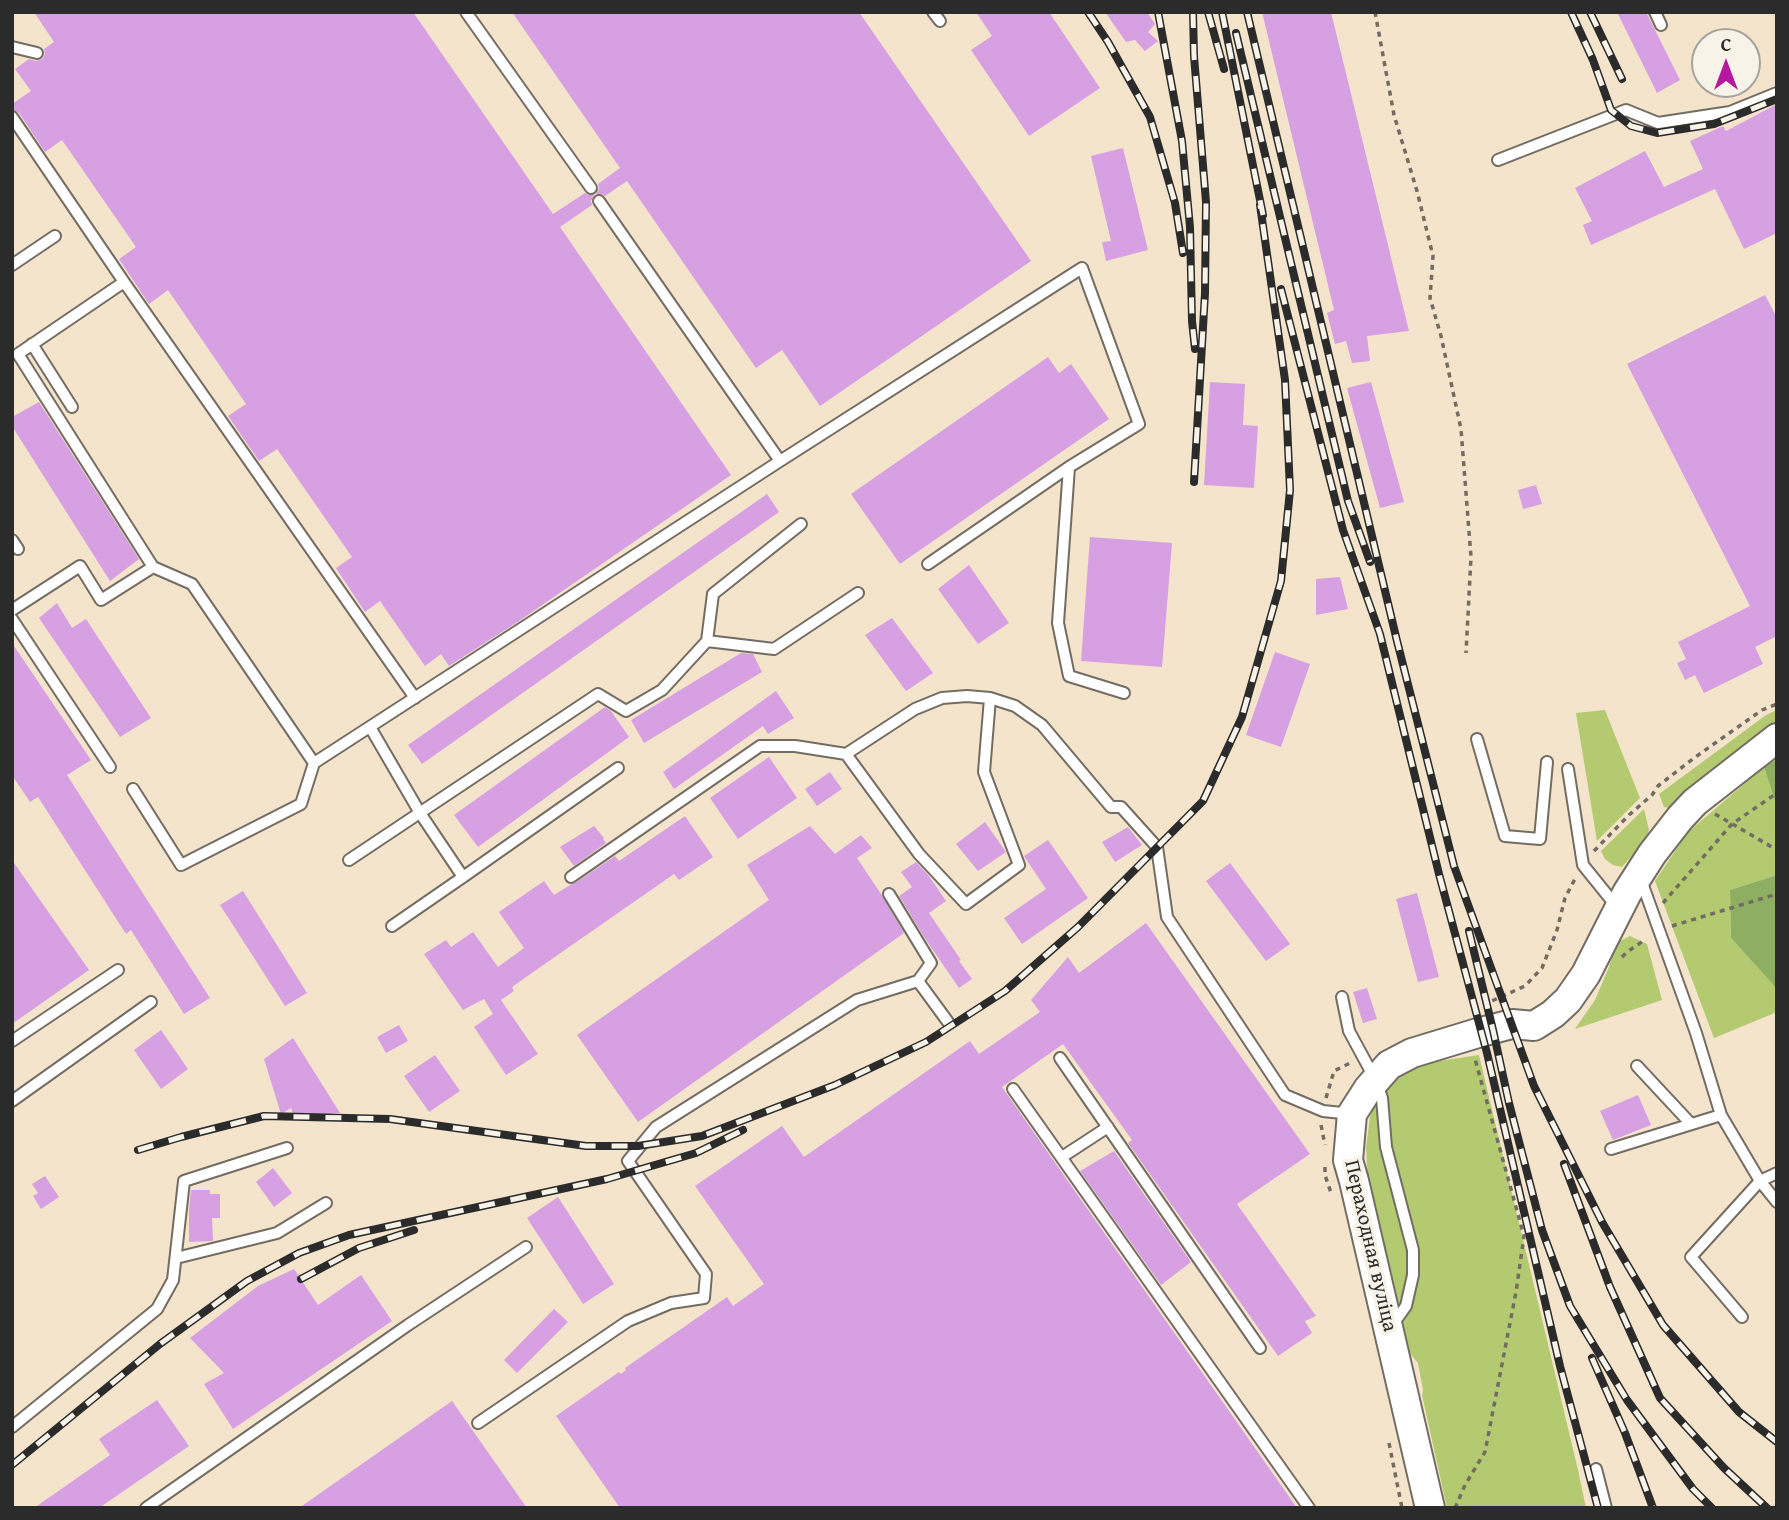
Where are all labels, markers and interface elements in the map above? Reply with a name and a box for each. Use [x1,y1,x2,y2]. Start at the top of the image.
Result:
north arrow [1691,28,1761,98]
text: С [1721,30,1731,58]
street label: Пераходная вуліца [1338,1158,1402,1334]

